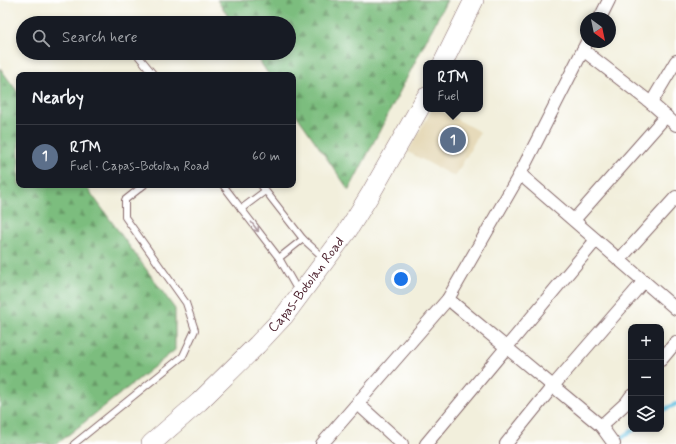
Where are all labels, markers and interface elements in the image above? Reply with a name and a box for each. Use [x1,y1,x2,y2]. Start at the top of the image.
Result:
north arrow [580,12,616,48]
search box [16,16,296,60]
icon: search [30,27,52,49]
text: Search here [62,28,138,48]
popup [423,60,483,112]
text: RTM [437,68,469,88]
text: Nearby [32,87,84,109]
text: Fuel [437,88,459,105]
pin: 1 [440,125,466,155]
text: RTM [70,138,101,158]
text: 1 [42,148,48,165]
text: 60 m [252,148,280,165]
text: Fuel · Capas-Botolan Road [70,158,209,175]
one-way arrow [251,222,259,233]
street label: Capas-Botolan Road [264,233,349,337]
your location [391,269,411,289]
map controls [628,324,664,432]
button: + [628,324,664,360]
button: − [628,360,664,396]
button: layers [628,396,664,432]

